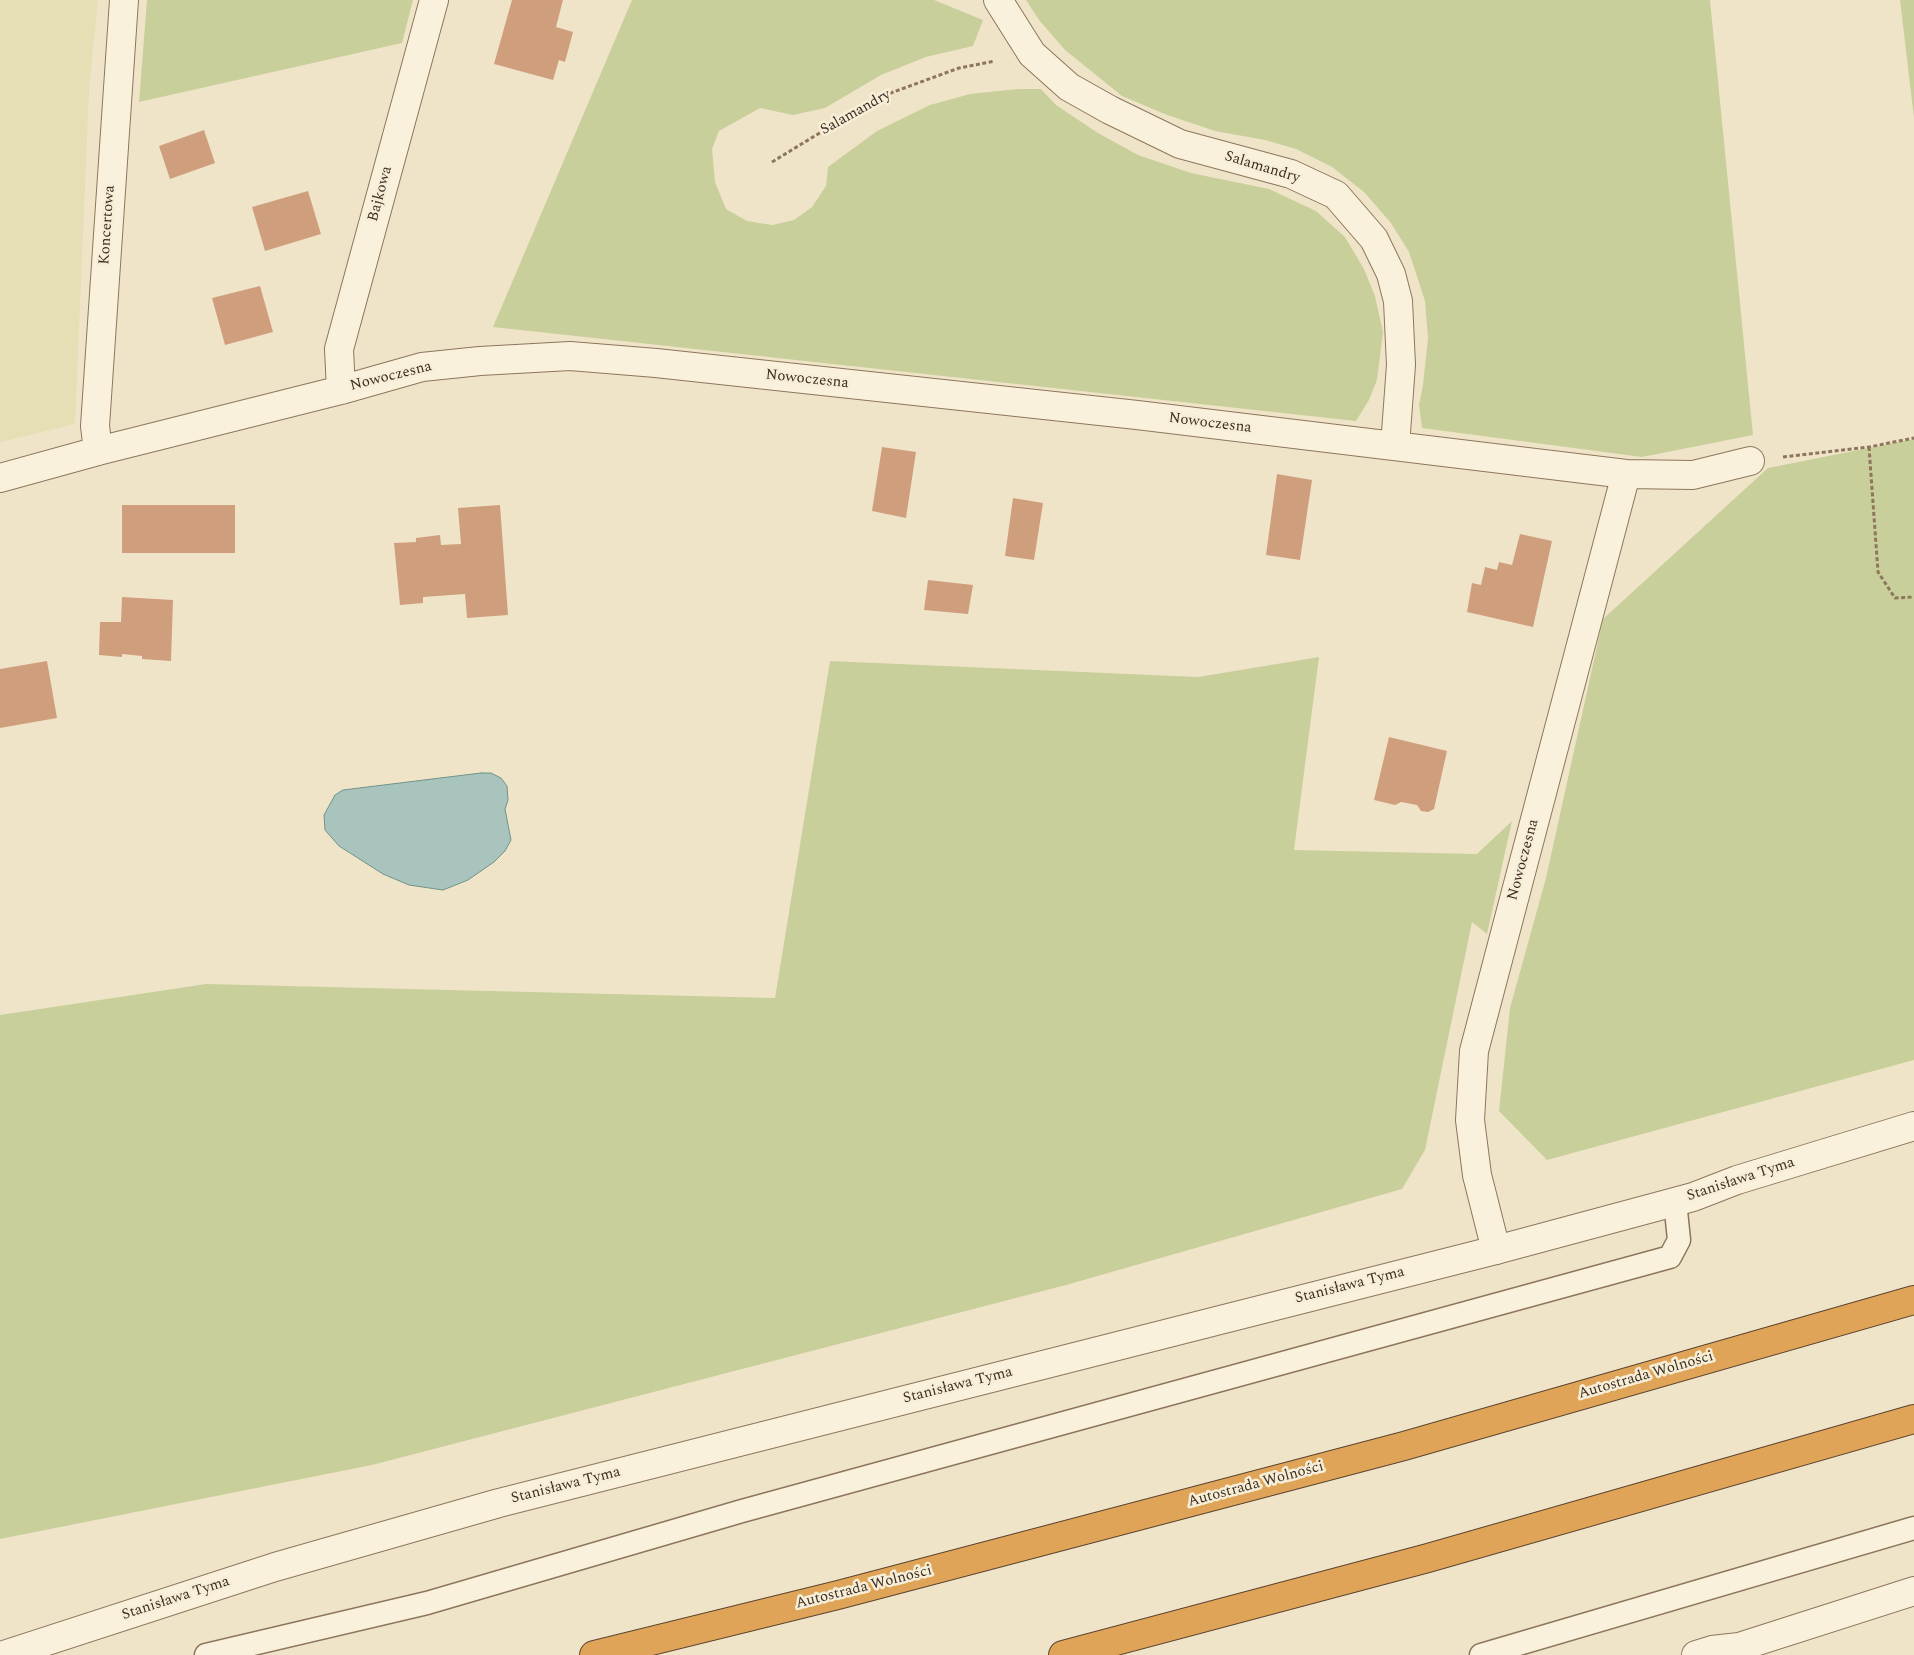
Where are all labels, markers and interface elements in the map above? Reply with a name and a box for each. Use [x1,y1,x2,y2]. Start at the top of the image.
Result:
street label: Salamandry [818,86,894,140]
street label: Salamandry [1222,148,1302,188]
street label: Bajkowa [365,164,397,224]
street label: Koncertowa [96,185,120,265]
street label: Nowoczesna [348,358,434,396]
street label: Nowoczesna [765,367,849,393]
street label: Nowoczesna [1167,410,1253,438]
street label: Nowoczesna [1504,817,1544,903]
street label: Stanisława Tyma [1685,1154,1797,1206]
street label: Stanisława Tyma [1293,1264,1407,1308]
street label: Autostrada Wolności [1576,1348,1716,1404]
street label: Stanisława Tyma [901,1364,1015,1408]
street label: Autostrada Wolności [1186,1458,1326,1512]
street label: Stanisława Tyma [509,1464,623,1508]
street label: Autostrada Wolności [794,1562,934,1614]
street label: Stanisława Tyma [120,1573,232,1625]

